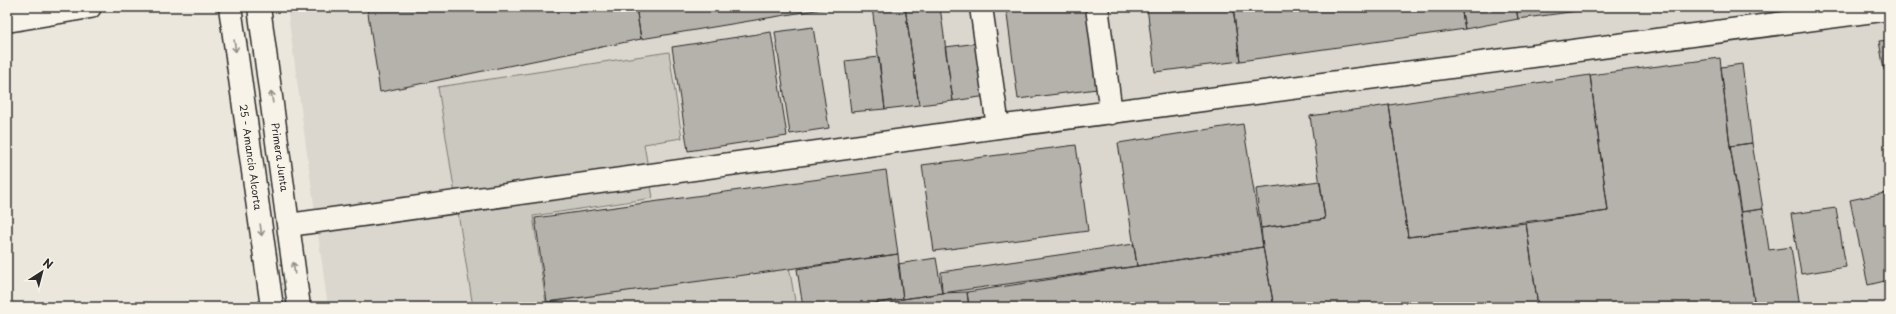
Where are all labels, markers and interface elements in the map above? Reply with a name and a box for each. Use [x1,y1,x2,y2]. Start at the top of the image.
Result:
one-way arrow [231,39,239,52]
one-way arrow [268,91,275,104]
street label: 25 - Amancio Alcorta [237,103,266,212]
street label: Primera Junta [268,122,293,193]
one-way arrow [257,223,265,236]
north arrow [22,252,62,292]
text: N [40,254,57,273]
one-way arrow [290,262,298,275]

